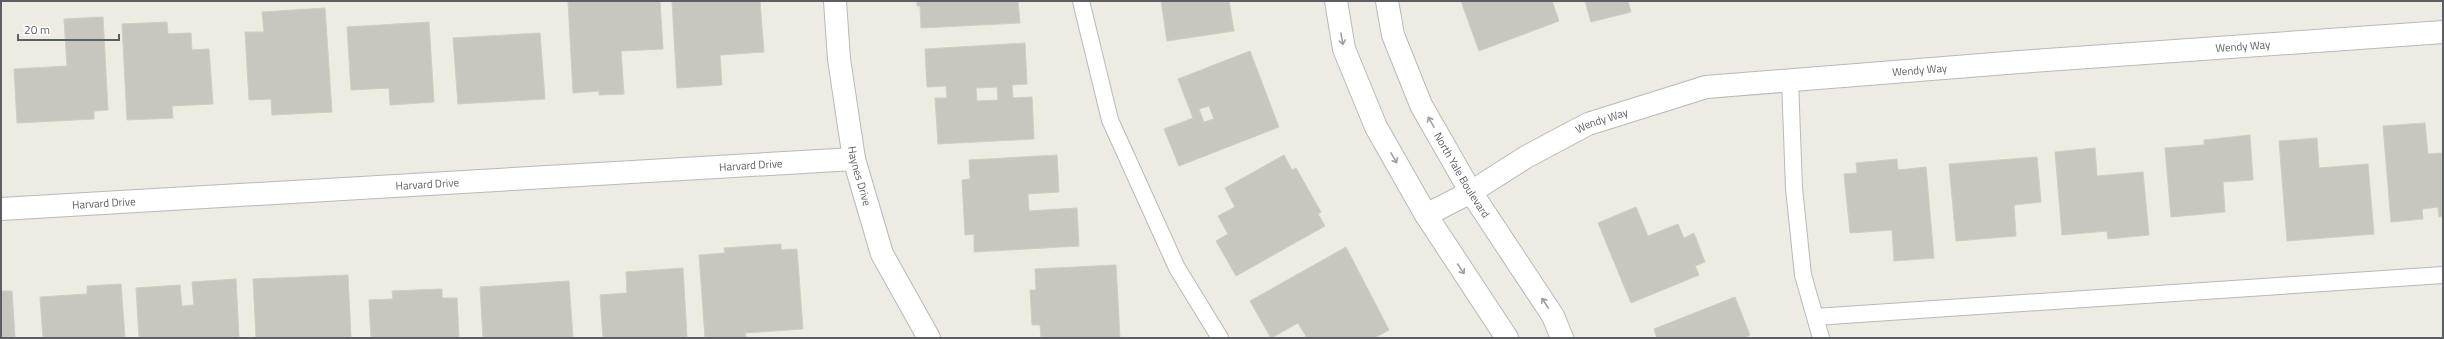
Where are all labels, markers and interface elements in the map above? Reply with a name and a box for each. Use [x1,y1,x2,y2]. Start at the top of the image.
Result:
scale bar [18,16,119,42]
text: 20 m [24,20,50,39]
one-way arrow [1338,33,1346,46]
street label: Wendy Way [2215,36,2271,56]
street label: Wendy Way [1892,60,1948,80]
street label: Wendy Way [1572,104,1631,137]
one-way arrow [1427,116,1434,128]
street label: North Yale Boulevard [1430,129,1494,221]
street label: Haynes Drive [844,145,875,208]
one-way arrow [1390,152,1398,164]
street label: Harvard Drive [719,155,783,175]
street label: Harvard Drive [395,174,460,194]
street label: Harvard Drive [72,193,136,213]
one-way arrow [1458,263,1466,275]
one-way arrow [1541,298,1549,309]

